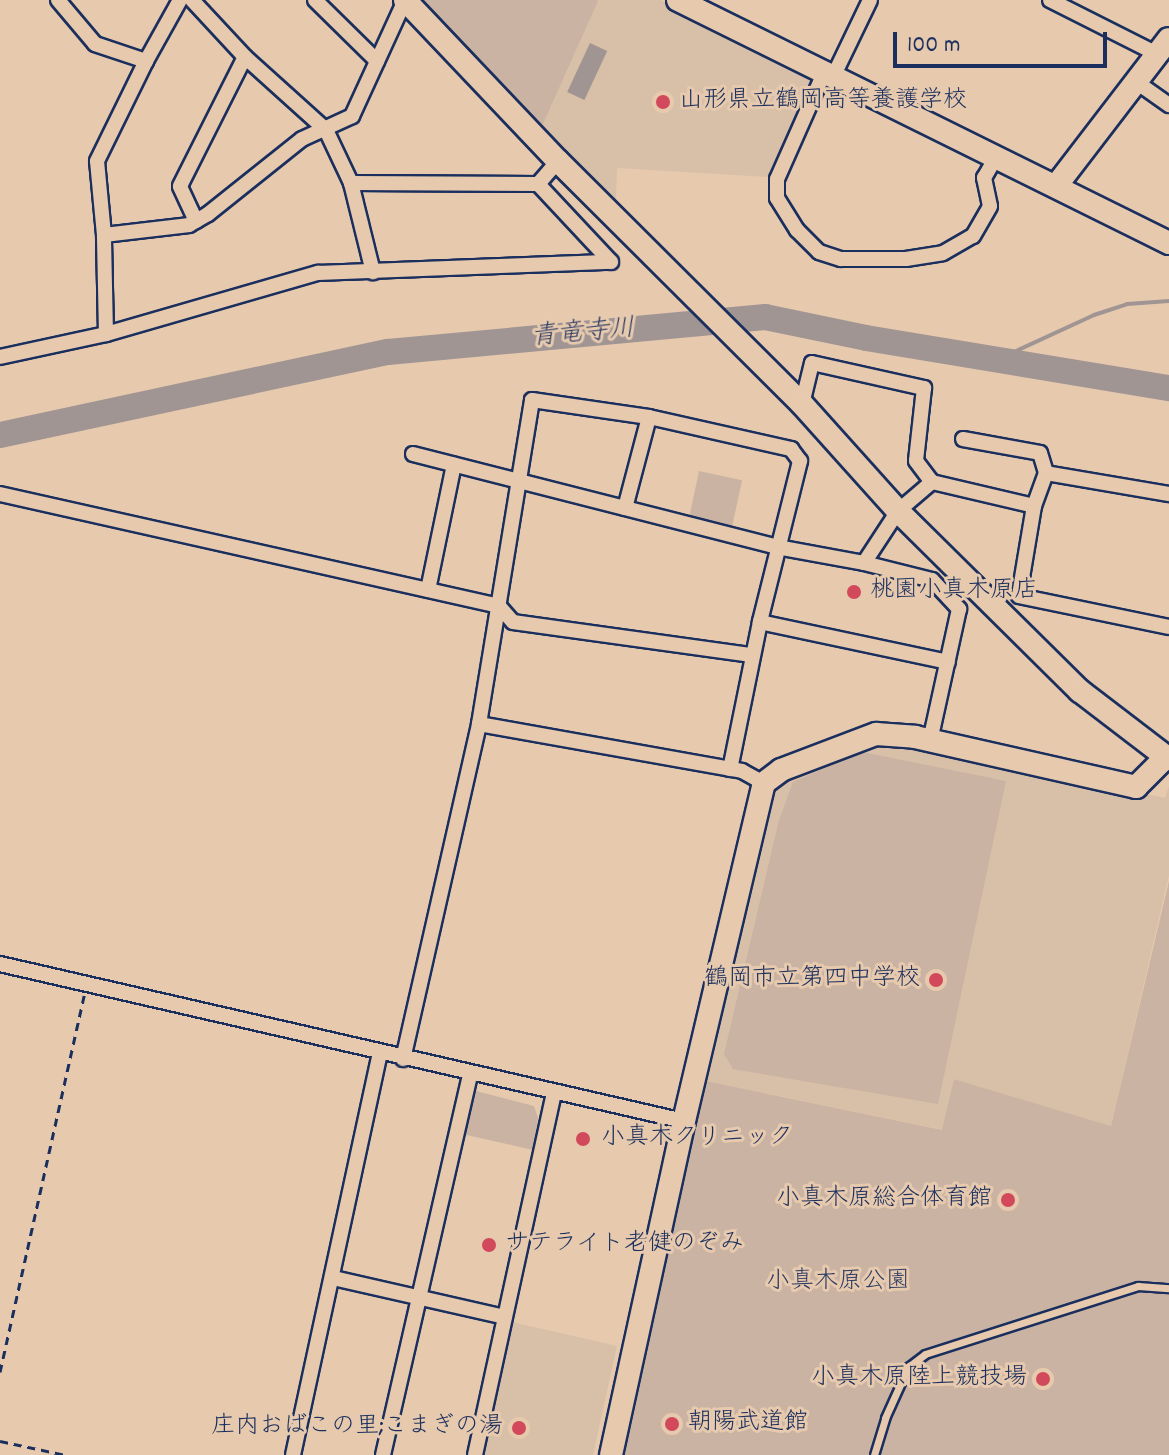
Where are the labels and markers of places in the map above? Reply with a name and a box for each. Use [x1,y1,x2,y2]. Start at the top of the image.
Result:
place label: 山形県立鶴岡高等養護学校 [679,88,967,116]
marker: 山形県立鶴岡高等養護学校 [654,93,672,111]
place label: 桃園小真木原店 [870,578,1038,606]
marker: 桃園小真木原店 [845,583,863,601]
place label: 鶴岡市立第四中学校 [704,966,920,994]
marker: 鶴岡市立第四中学校 [927,971,945,989]
place label: 小真木クリニック [601,1125,793,1153]
marker: 小真木クリニック [572,1128,594,1150]
place label: 小真木原総合体育館 [776,1186,992,1214]
marker: 小真木原総合体育館 [999,1191,1017,1209]
place label: サテライト老健のぞみ [505,1231,745,1259]
marker: サテライト老健のぞみ [480,1236,498,1254]
place label: 小真木原陸上競技場 [811,1365,1027,1393]
marker: 小真木原陸上競技場 [1034,1370,1052,1388]
place label: 朝陽武道館 [688,1410,808,1438]
place label: 庄内おばこの里;こまぎの湯 [211,1414,503,1442]
marker: 朝陽武道館 [663,1415,681,1433]
marker: 庄内おばこの里;こまぎの湯 [510,1419,528,1437]

